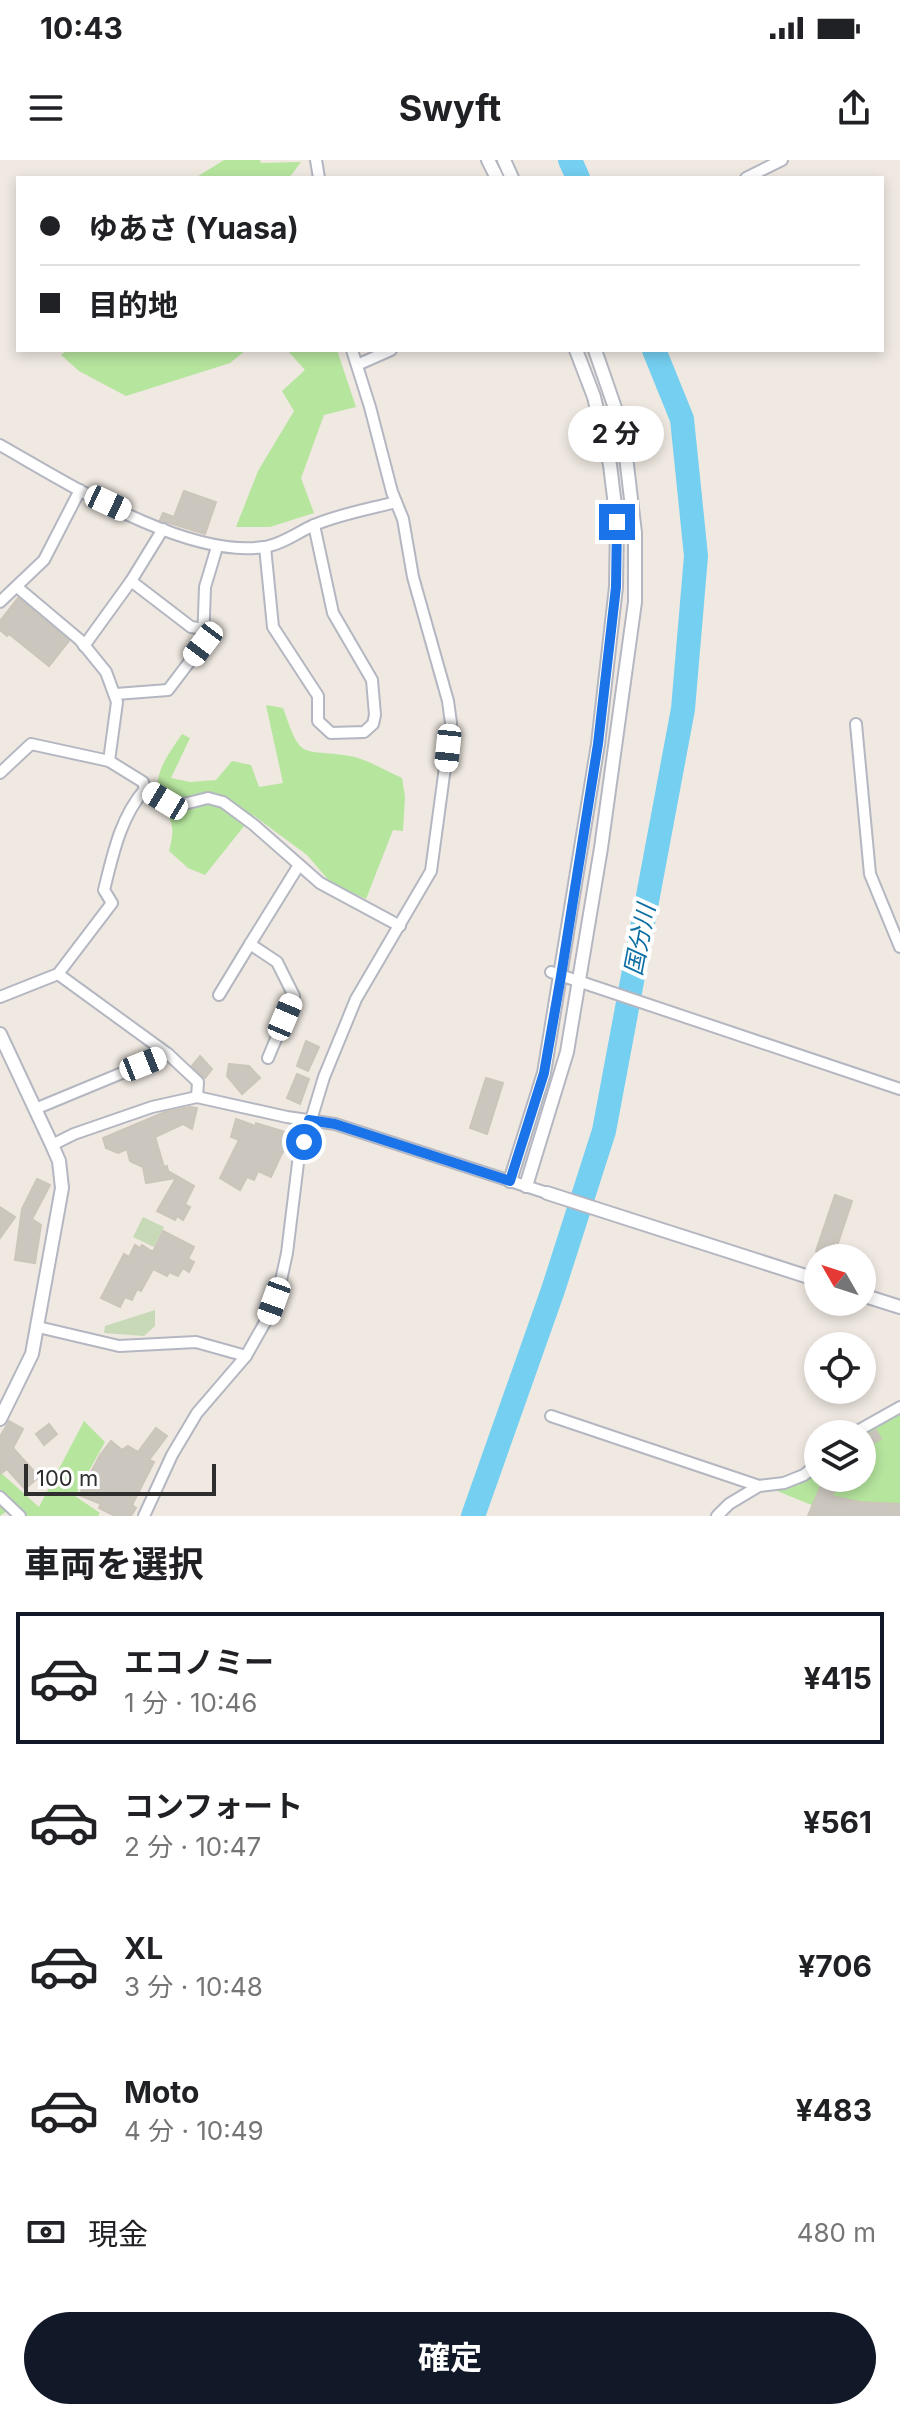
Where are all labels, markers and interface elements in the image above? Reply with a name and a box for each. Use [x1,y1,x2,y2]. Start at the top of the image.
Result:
text: 10:43 [40,10,123,46]
icon: menu [24,86,68,130]
text: Swyft [399,86,501,130]
icon: share [832,86,876,130]
text: ゆあさ (Yuasa) [88,210,299,246]
text: 目的地 [88,287,178,323]
callout: 2 分 [569,406,665,462]
text: 2 分 [592,418,640,449]
car [81,482,135,524]
route end [599,504,635,540]
car [179,618,227,670]
car [434,723,462,773]
car [138,778,192,824]
water label: 国分川 [618,899,661,978]
car [265,990,305,1044]
car [116,1044,170,1084]
route start [286,1124,322,1160]
north arrow [804,1244,876,1316]
map controls [804,1244,876,1492]
car [255,1274,293,1328]
button: locate [804,1332,876,1404]
button: layers [804,1420,876,1492]
scale bar [24,1460,216,1496]
text: 100 m [36,1465,98,1491]
text: 車両を選択 [24,1542,204,1586]
icon: car [28,1642,100,1714]
text: エコノミー [124,1644,274,1680]
text: ¥415 [804,1660,872,1696]
text: 1 分 · 10:46 [124,1687,257,1718]
icon: car [28,1786,100,1858]
text: コンフォート [124,1788,303,1824]
text: ¥561 [803,1804,872,1840]
text: 2 分 · 10:47 [124,1831,261,1862]
icon: car [28,1930,100,2002]
text: XL [124,1930,163,1966]
text: ¥706 [798,1948,872,1984]
text: 3 分 · 10:48 [124,1971,263,2002]
icon: car [28,2074,100,2146]
text: Moto [124,2074,199,2110]
text: ¥483 [796,2092,872,2128]
text: 4 分 · 10:49 [124,2115,264,2146]
icon: cash [24,2210,68,2254]
text: 現金 [88,2216,148,2252]
text: 480 m [797,2217,876,2248]
button: 確定 [24,2312,876,2404]

